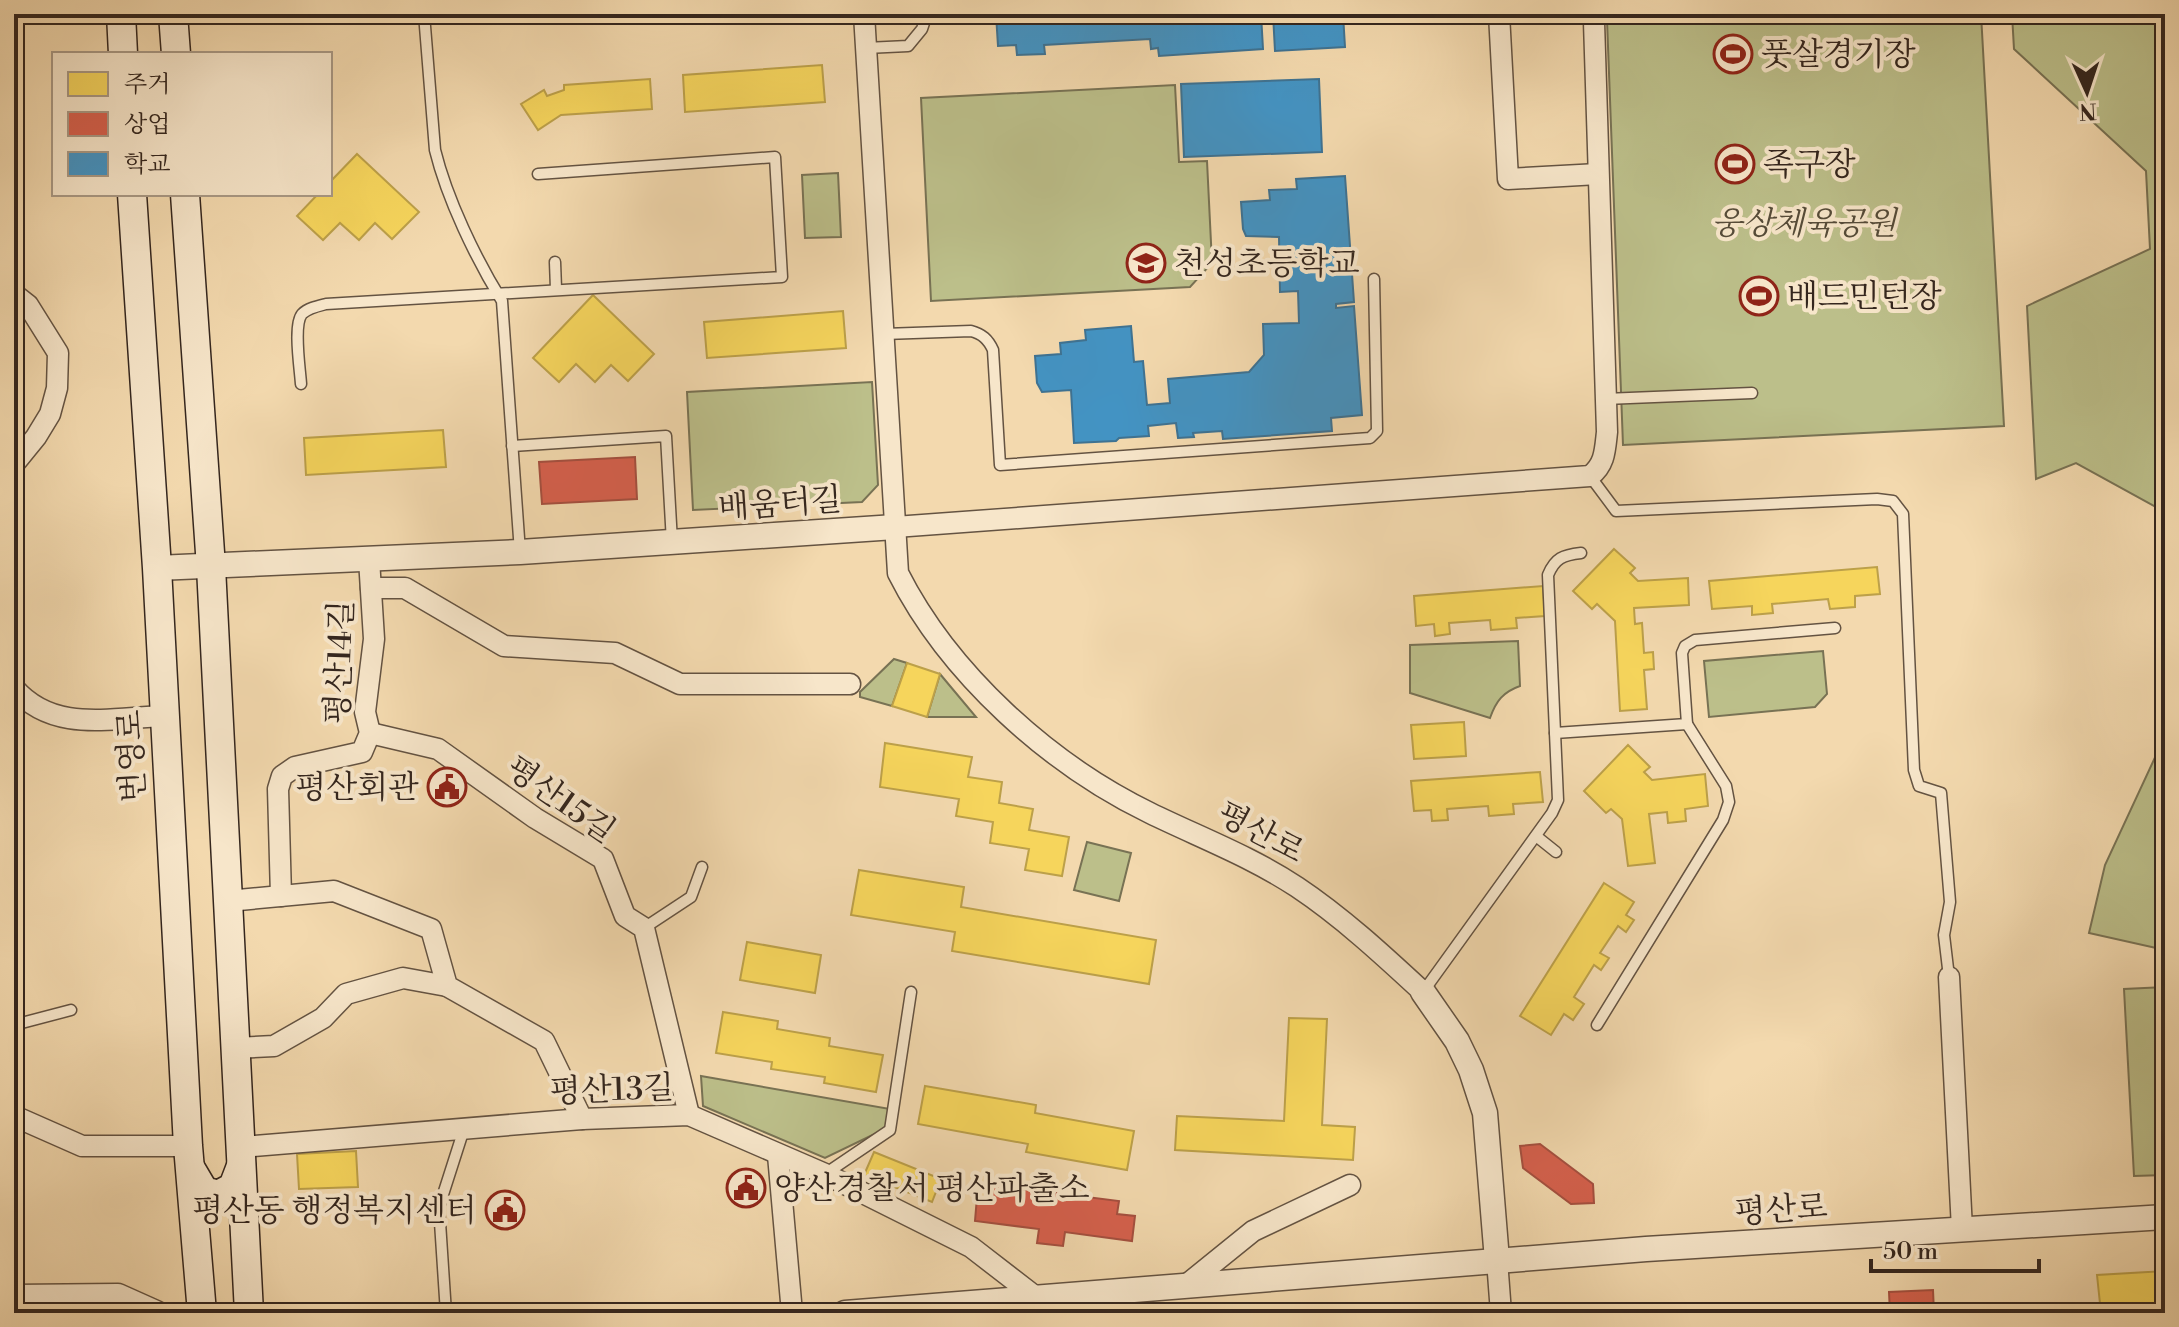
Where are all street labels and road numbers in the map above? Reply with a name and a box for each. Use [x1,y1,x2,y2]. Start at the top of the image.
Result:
street label: 배움터길 [717,480,843,528]
street label: 평산14길 [318,599,362,725]
street label: 번영로 [110,709,154,803]
street label: 평산15길 [498,748,623,852]
street label: 평산로 [1210,793,1311,872]
street label: 평산13길 [549,1068,675,1112]
street label: 평산로 [1733,1187,1829,1233]

